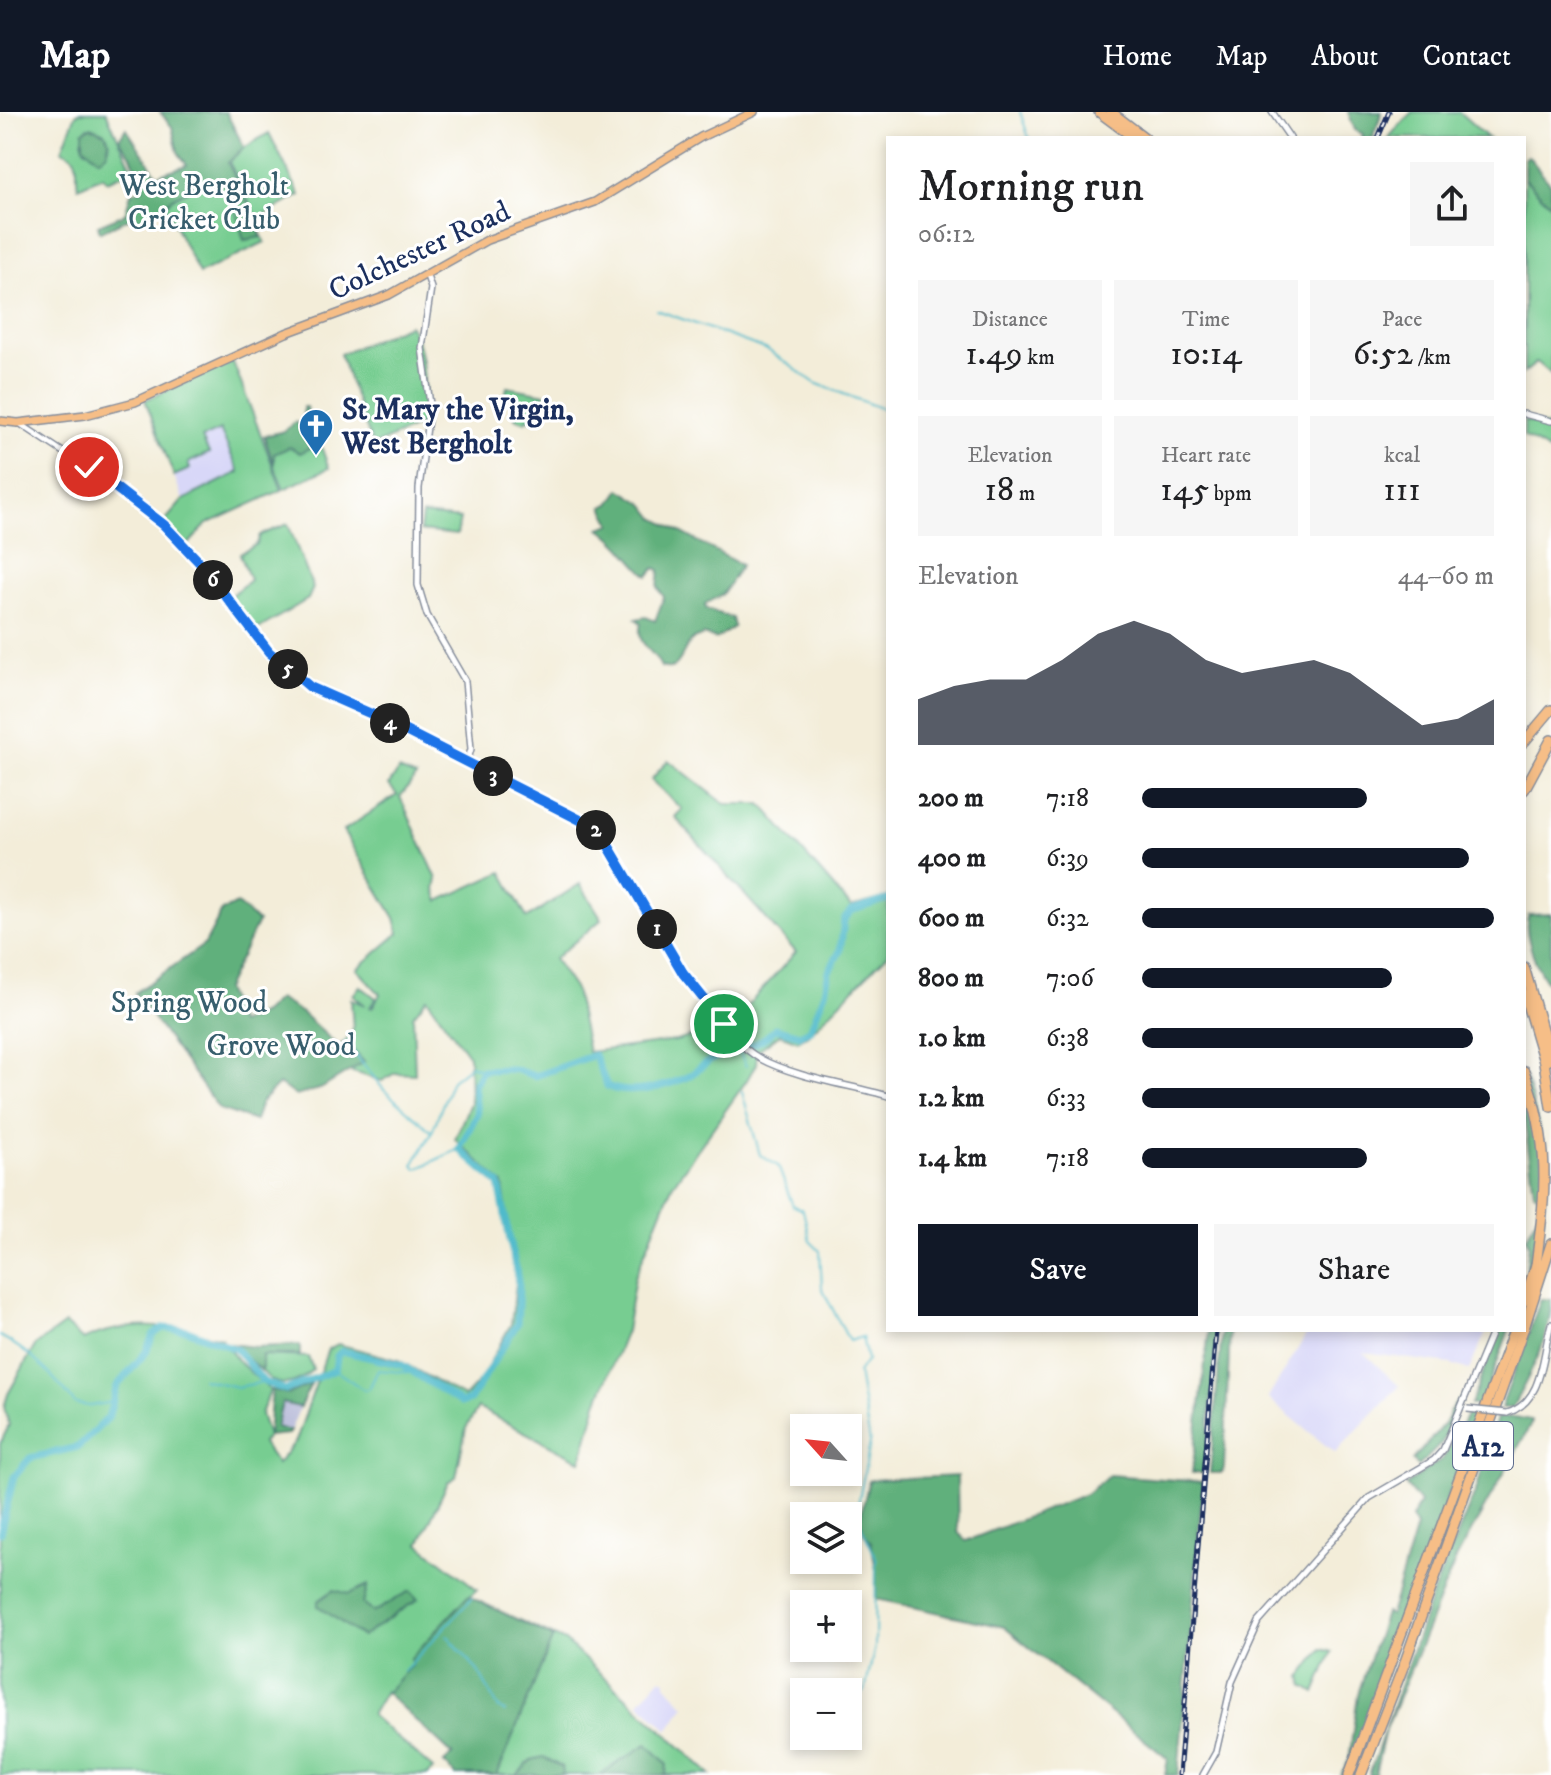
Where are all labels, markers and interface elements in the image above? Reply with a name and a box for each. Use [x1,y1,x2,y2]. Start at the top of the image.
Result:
text: Map [40,32,110,80]
text: Home [1103,39,1172,74]
text: Map [1216,39,1267,74]
text: About [1311,39,1378,74]
text: Contact [1422,39,1511,74]
text: Morning run [918,160,1144,215]
button: share [1410,162,1494,246]
park label: West Bergholt Cricket Club [118,168,289,239]
street label: Colchester Road [323,193,516,310]
text: 06:12 [918,218,975,251]
text: Distance [972,306,1048,333]
text: Time [1182,306,1230,333]
text: Pace [1382,306,1422,333]
text: 1.49 [965,333,1023,375]
text: 10:14 [1170,333,1242,375]
text: 6:52 [1353,333,1413,375]
text: km [1023,344,1055,371]
text: /km [1413,344,1451,371]
place label: St Mary the Virgin, West Bergholt [341,392,574,463]
church icon: St Mary the Virgin, West Bergholt [297,407,335,457]
pin [55,433,123,501]
text: Elevation [967,442,1053,469]
text: Heart rate [1161,442,1251,469]
text: kcal [1384,442,1420,469]
icon: check [67,445,111,489]
text: 18 [985,469,1014,511]
text: 145 [1160,469,1209,511]
text: 111 [1383,469,1421,511]
text: m [1014,480,1035,507]
text: bpm [1209,480,1252,507]
pin: 6 [193,560,233,600]
text: Elevation [918,560,1019,593]
text: 44–60 m [1398,560,1494,593]
text: 6 [207,566,219,593]
pin: 5 [268,649,308,689]
text: 5 [283,655,293,682]
pin: 4 [370,703,410,743]
text: 4 [384,709,396,736]
pin: 3 [473,756,513,796]
text: 3 [489,762,497,789]
text: 200 m [918,782,984,815]
text: 7:18 [1046,782,1089,815]
pin: 2 [576,810,616,850]
text: 2 [591,816,601,843]
text: 400 m [918,842,986,875]
text: 6:39 [1046,842,1089,875]
text: 600 m [918,902,985,935]
text: 6:32 [1046,902,1089,935]
pin: 1 [637,909,677,949]
text: 1 [653,915,661,942]
text: 800 m [918,962,984,995]
text: 7:06 [1046,962,1094,995]
park label: Spring Wood [111,985,267,1022]
pin [690,990,758,1058]
icon: arrive [702,1002,746,1046]
text: 1.0 km [918,1022,986,1055]
text: 6:38 [1046,1022,1089,1055]
park label: Grove Wood [207,1028,355,1065]
text: 1.2 km [918,1082,984,1115]
text: 6:33 [1046,1082,1086,1115]
text: 1.4 km [918,1142,987,1175]
text: 7:18 [1046,1142,1089,1175]
button: Save [918,1224,1198,1316]
button: Share [1214,1224,1494,1316]
north arrow [790,1414,862,1486]
map controls [790,1414,862,1750]
road number: A12 [1453,1422,1513,1470]
button: layers [790,1502,862,1574]
button: + [790,1590,862,1662]
button: − [790,1678,862,1750]

